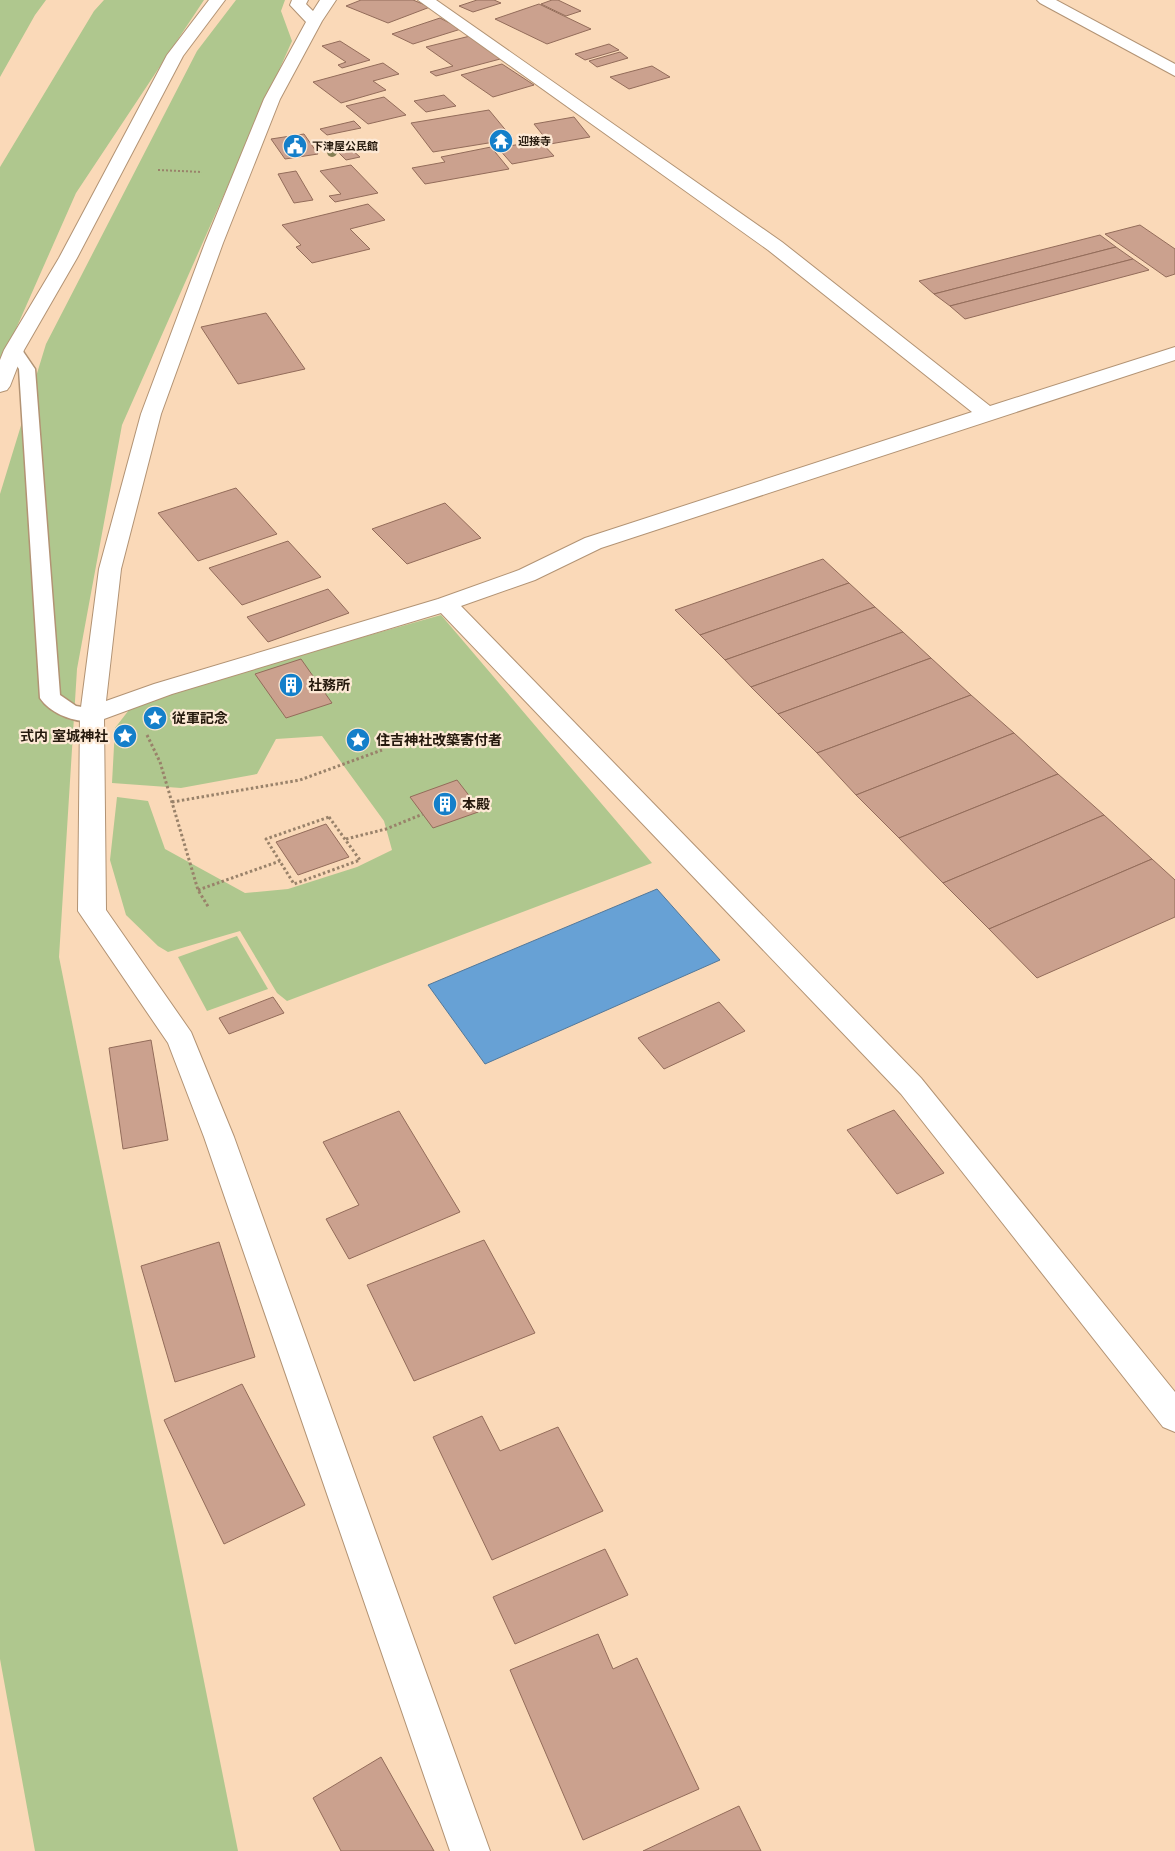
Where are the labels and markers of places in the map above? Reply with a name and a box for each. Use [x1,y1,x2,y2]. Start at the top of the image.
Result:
temple icon: 迎接寺 [488,128,514,154]
public building icon: 下津屋公民館 [282,133,308,159]
place label: 迎接寺 [518,134,551,148]
place label: 下津屋公民館 [312,139,378,153]
building icon: 社務所 [278,672,304,698]
place label: 社務所 [308,676,350,694]
place icon: 従軍記念 [142,705,168,731]
place label: 従軍記念 [172,709,228,727]
place icon: 式内 室城神社 [112,723,138,749]
place label: 式内 室城神社 [20,727,108,745]
place icon: 住吉神社改築寄付者 [345,727,371,753]
place label: 住吉神社改築寄付者 [376,731,502,749]
building icon: 本殿 [432,791,458,817]
place label: 本殿 [462,795,490,813]

